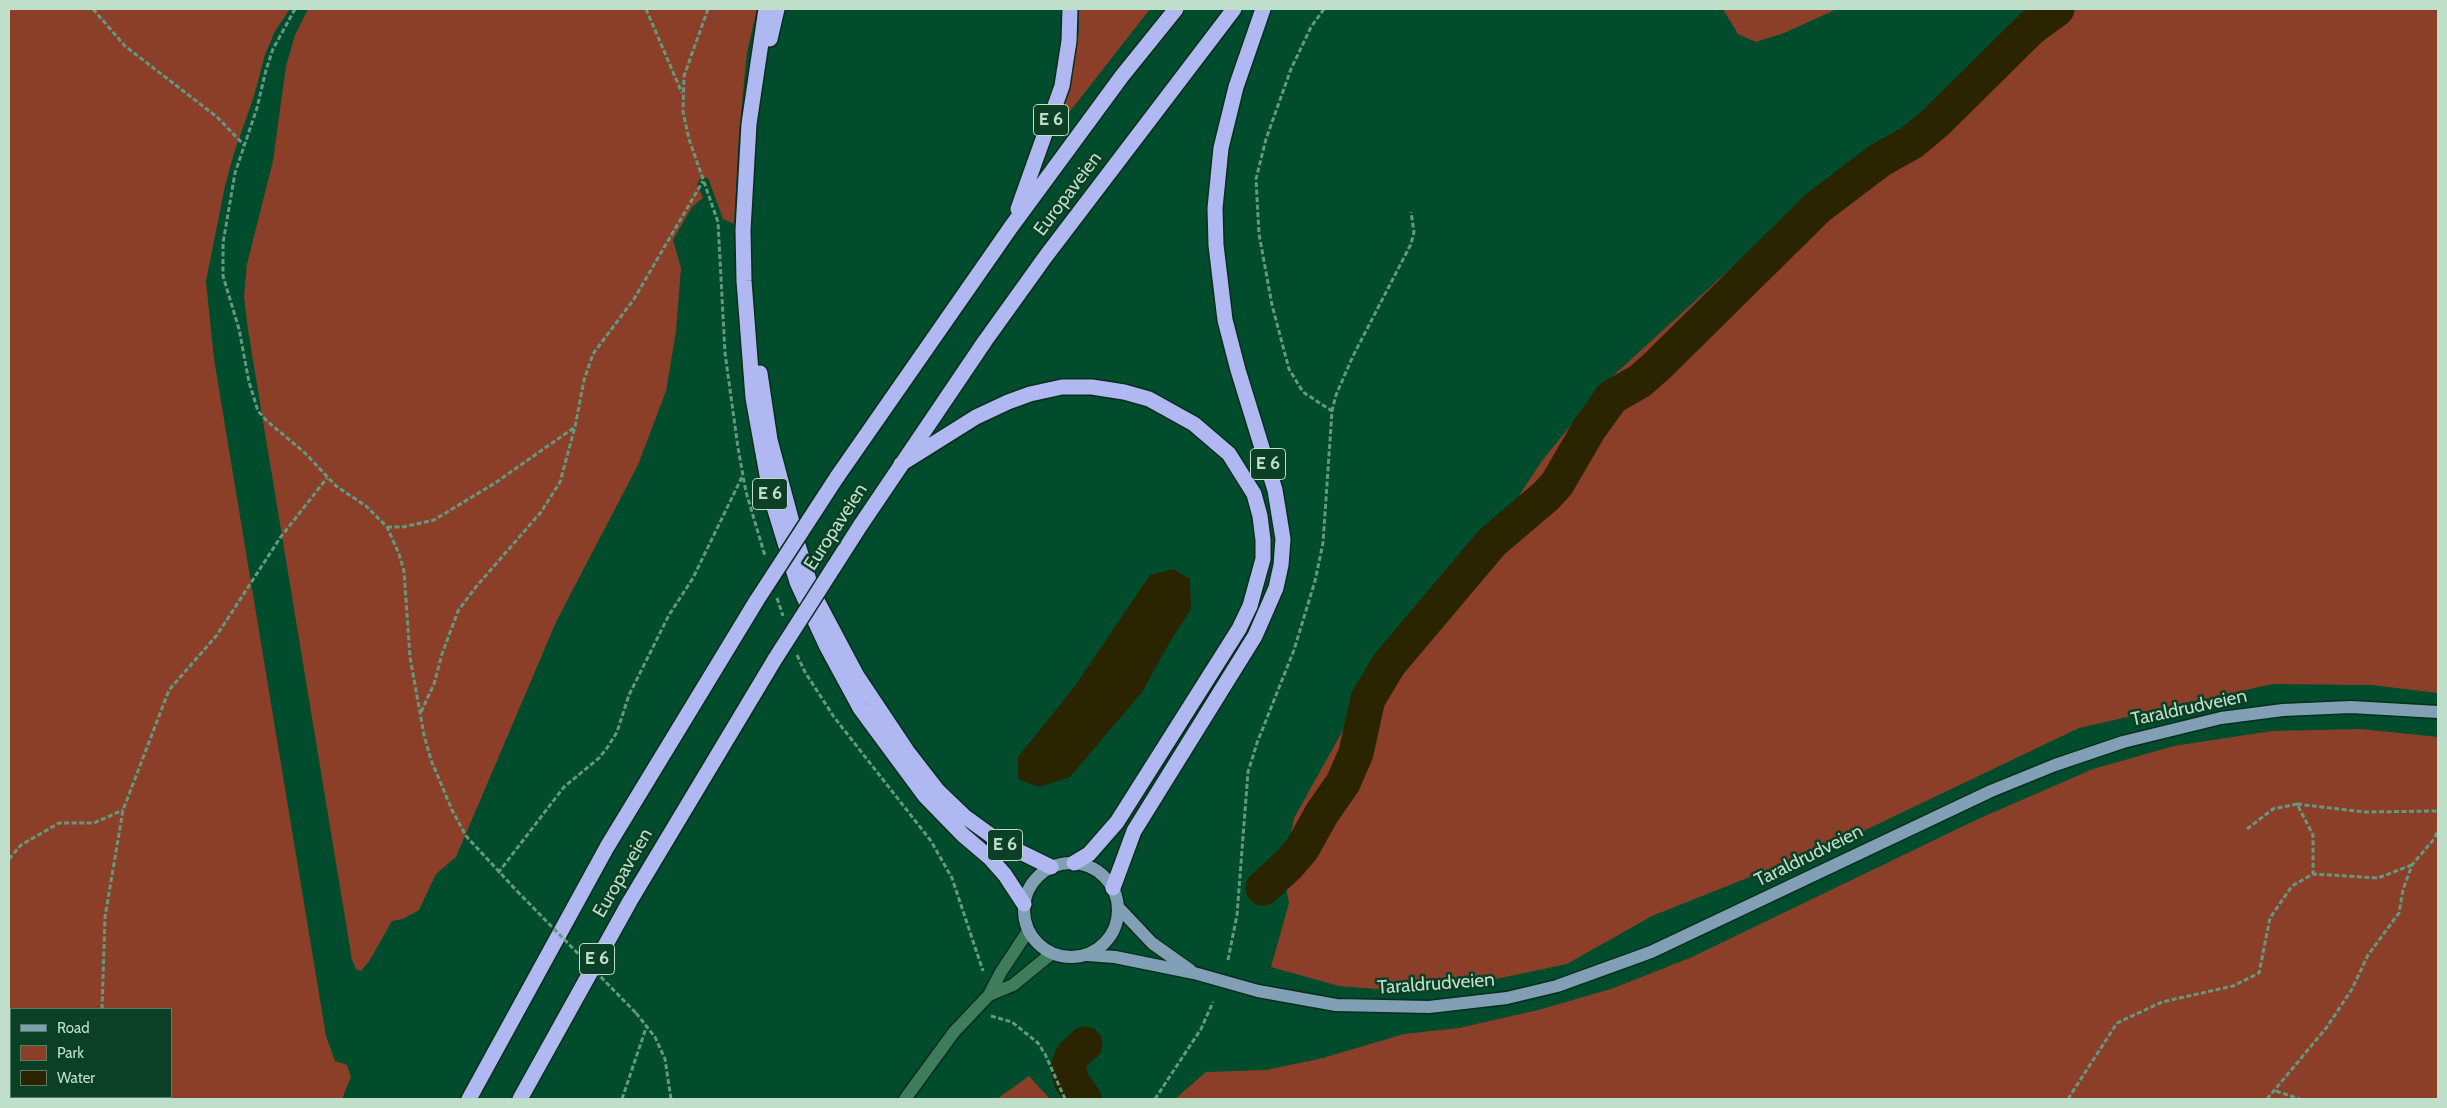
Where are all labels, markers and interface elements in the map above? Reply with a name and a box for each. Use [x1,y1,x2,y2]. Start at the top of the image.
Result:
road number: E 6 [1034,104,1068,136]
street label: Europaveien [1029,148,1107,240]
road number: E 6 [1250,448,1286,479]
road number: E 6 [752,478,788,509]
street label: Europaveien [799,479,873,575]
street label: Taraldrudveien [2129,685,2249,731]
street label: Taraldrudveien [1751,820,1867,892]
street label: Europaveien [588,824,658,922]
road number: E 6 [988,830,1022,860]
road number: E 6 [580,944,614,974]
street label: Taraldrudveien [1376,969,1496,999]
legend [10,1008,172,1098]
text: Road [57,1019,90,1037]
text: Park [57,1044,84,1062]
text: Water [57,1069,95,1087]

